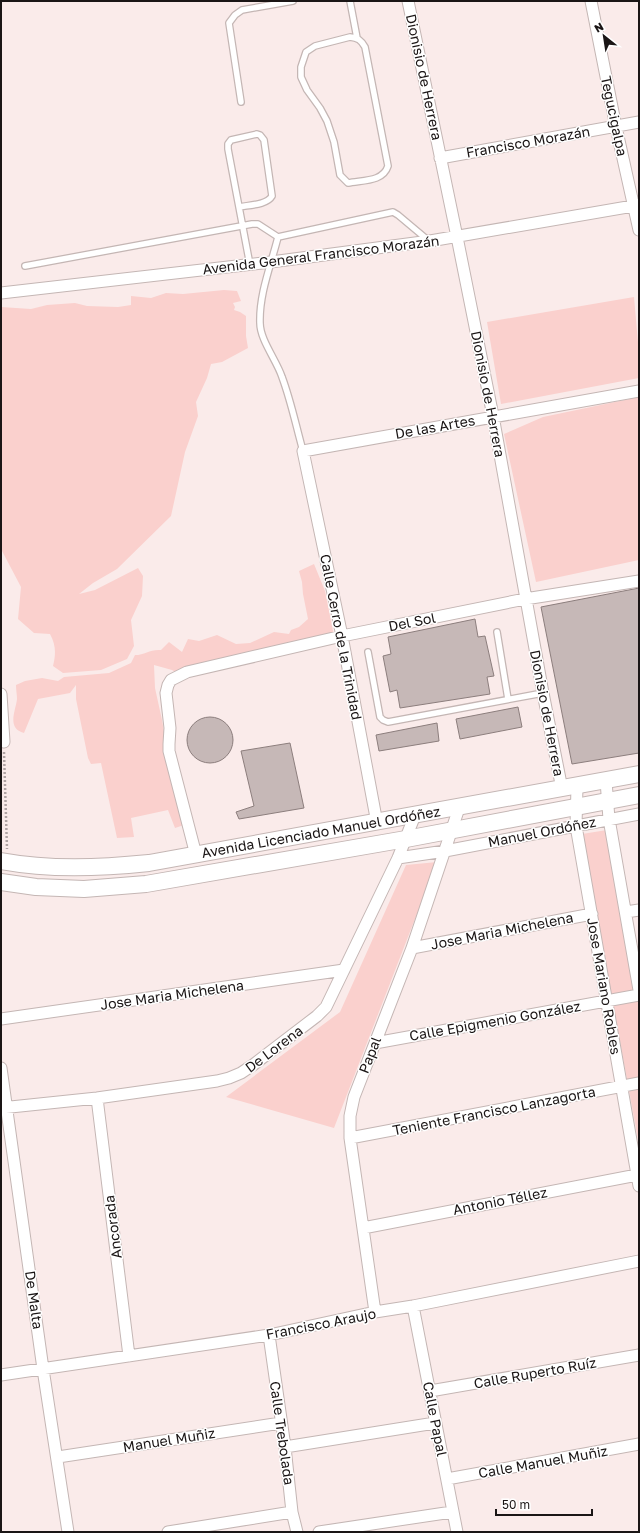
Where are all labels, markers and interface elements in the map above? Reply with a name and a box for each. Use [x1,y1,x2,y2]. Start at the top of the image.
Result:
street label: Dionisio de Herrera [403,12,446,142]
north arrow [584,16,624,56]
text: N [592,19,606,35]
street label: Tegucigalpa [598,74,631,158]
street label: Francisco Morazán [464,122,591,161]
street label: Avenida General Francisco Morazán [202,232,440,277]
street label: Dionisio de Herrera [468,329,509,459]
street label: De las Artes [394,411,476,442]
street label: Calle Cerro de la Trinidad [317,553,366,721]
street label: Del Sol [387,609,437,634]
street label: Dionisio de Herrera [527,648,568,778]
street label: Avenida Licenciado Manuel Ordóñez [200,802,442,861]
street label: Manuel Ordóñez [486,813,597,850]
street label: Jose Maria Michelena [429,908,575,953]
street label: Jose Mariano Robles [584,916,625,1056]
street label: Jose Maria Michelena [99,976,245,1013]
street label: Calle Epigmenio González [408,997,582,1044]
street label: De Lorena [242,1021,306,1076]
street label: Papal [355,1034,384,1076]
street label: Teniente Francisco Lanzagorta [391,1082,597,1139]
street label: Antonio Téllez [451,1183,549,1218]
street label: Ancorada [100,1194,125,1260]
street label: De Malta [22,1269,47,1330]
street label: Francisco Araujo [264,1305,377,1343]
street label: Calle Ruperto Ruíz [472,1353,598,1392]
street label: Calle Trebolada [267,1380,298,1486]
street label: Calle Papal [420,1380,451,1458]
street label: Manuel Muñiz [122,1424,216,1455]
street label: Calle Manuel Muñiz [477,1442,609,1481]
scale bar [496,1491,592,1517]
text: 50 m [502,1497,530,1512]

